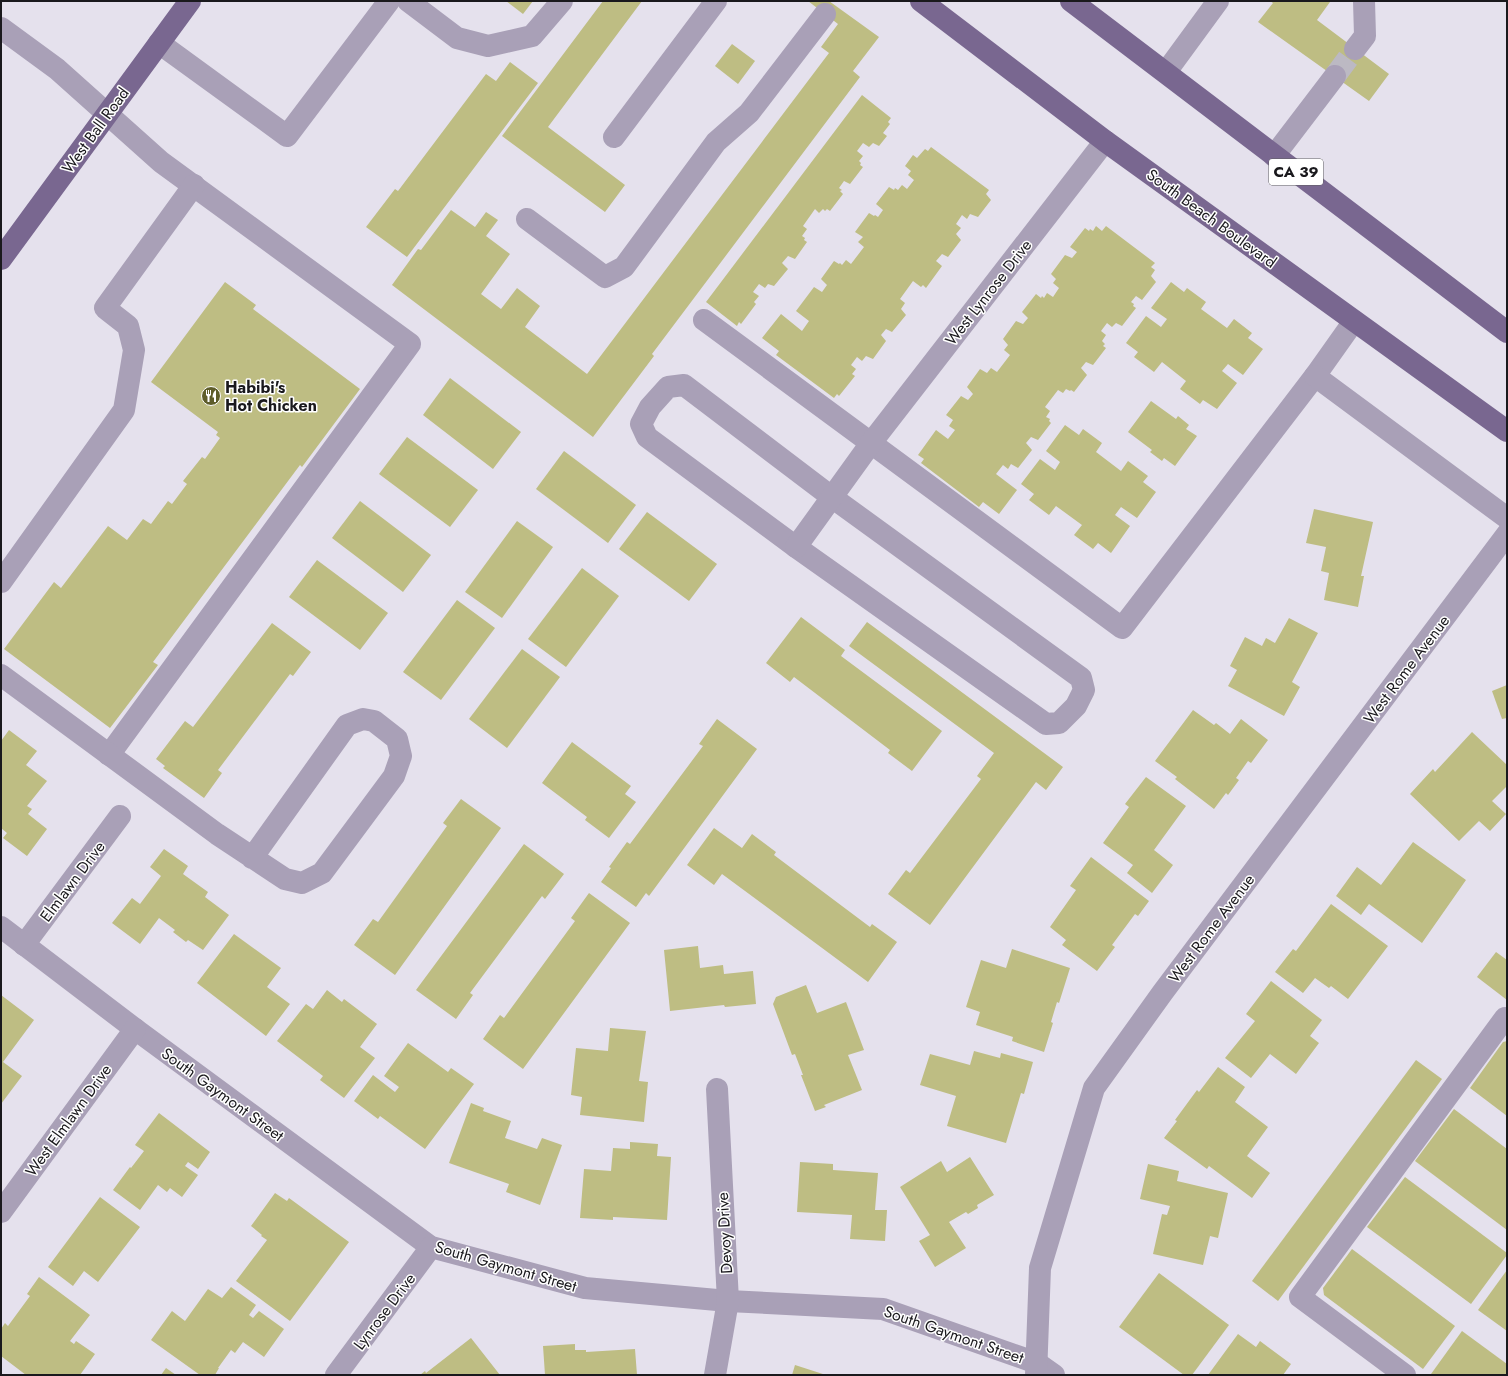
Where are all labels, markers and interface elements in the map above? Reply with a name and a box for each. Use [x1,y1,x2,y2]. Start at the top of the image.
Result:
street label: West Ball Road [56,83,134,178]
road number: CA 39 [1269,159,1323,185]
street label: South Beach Boulevard [1142,163,1281,273]
street label: West Lynrose Drive [940,234,1037,350]
place label: Habibi's Hot Chicken [225,376,317,417]
restaurant icon: Habibi's Hot Chicken [200,385,222,407]
street label: West Rome Avenue [1358,610,1455,729]
street label: Elmlawn Drive [34,836,110,927]
street label: West Rome Avenue [1163,869,1260,988]
street label: South Gaymont Street [157,1042,289,1147]
street label: West Elmlawn Drive [20,1059,117,1181]
street label: Devoy Drive [711,1192,738,1274]
street label: South Gaymont Street [432,1235,580,1298]
street label: Lynrose Drive [348,1268,421,1355]
street label: South Gaymont Street [881,1300,1027,1369]

